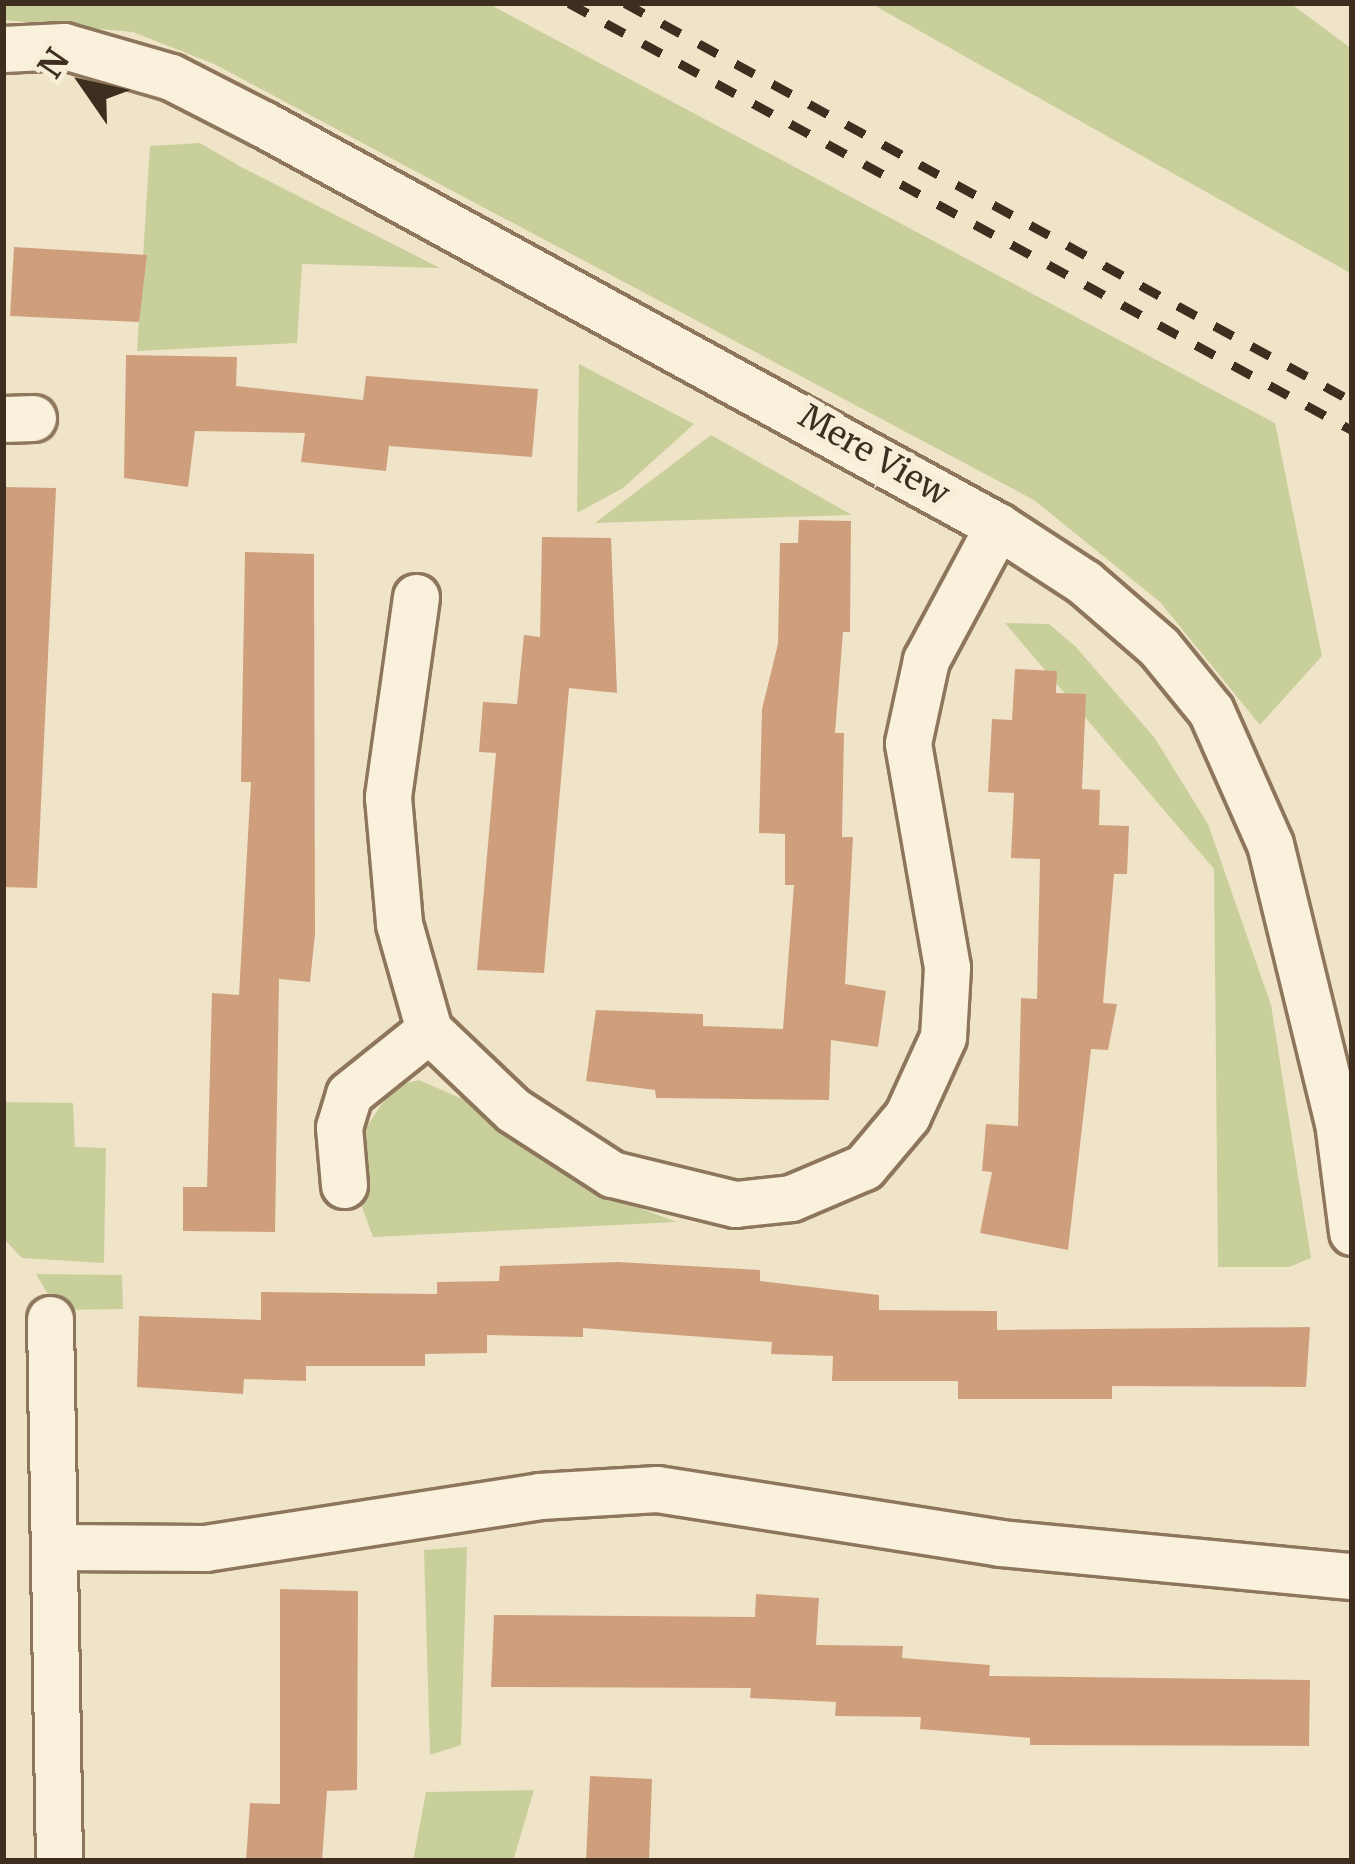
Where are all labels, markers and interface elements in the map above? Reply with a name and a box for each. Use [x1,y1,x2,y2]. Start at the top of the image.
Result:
north arrow [24,24,144,144]
text: N [29,41,78,86]
street label: Mere View [792,396,956,514]

